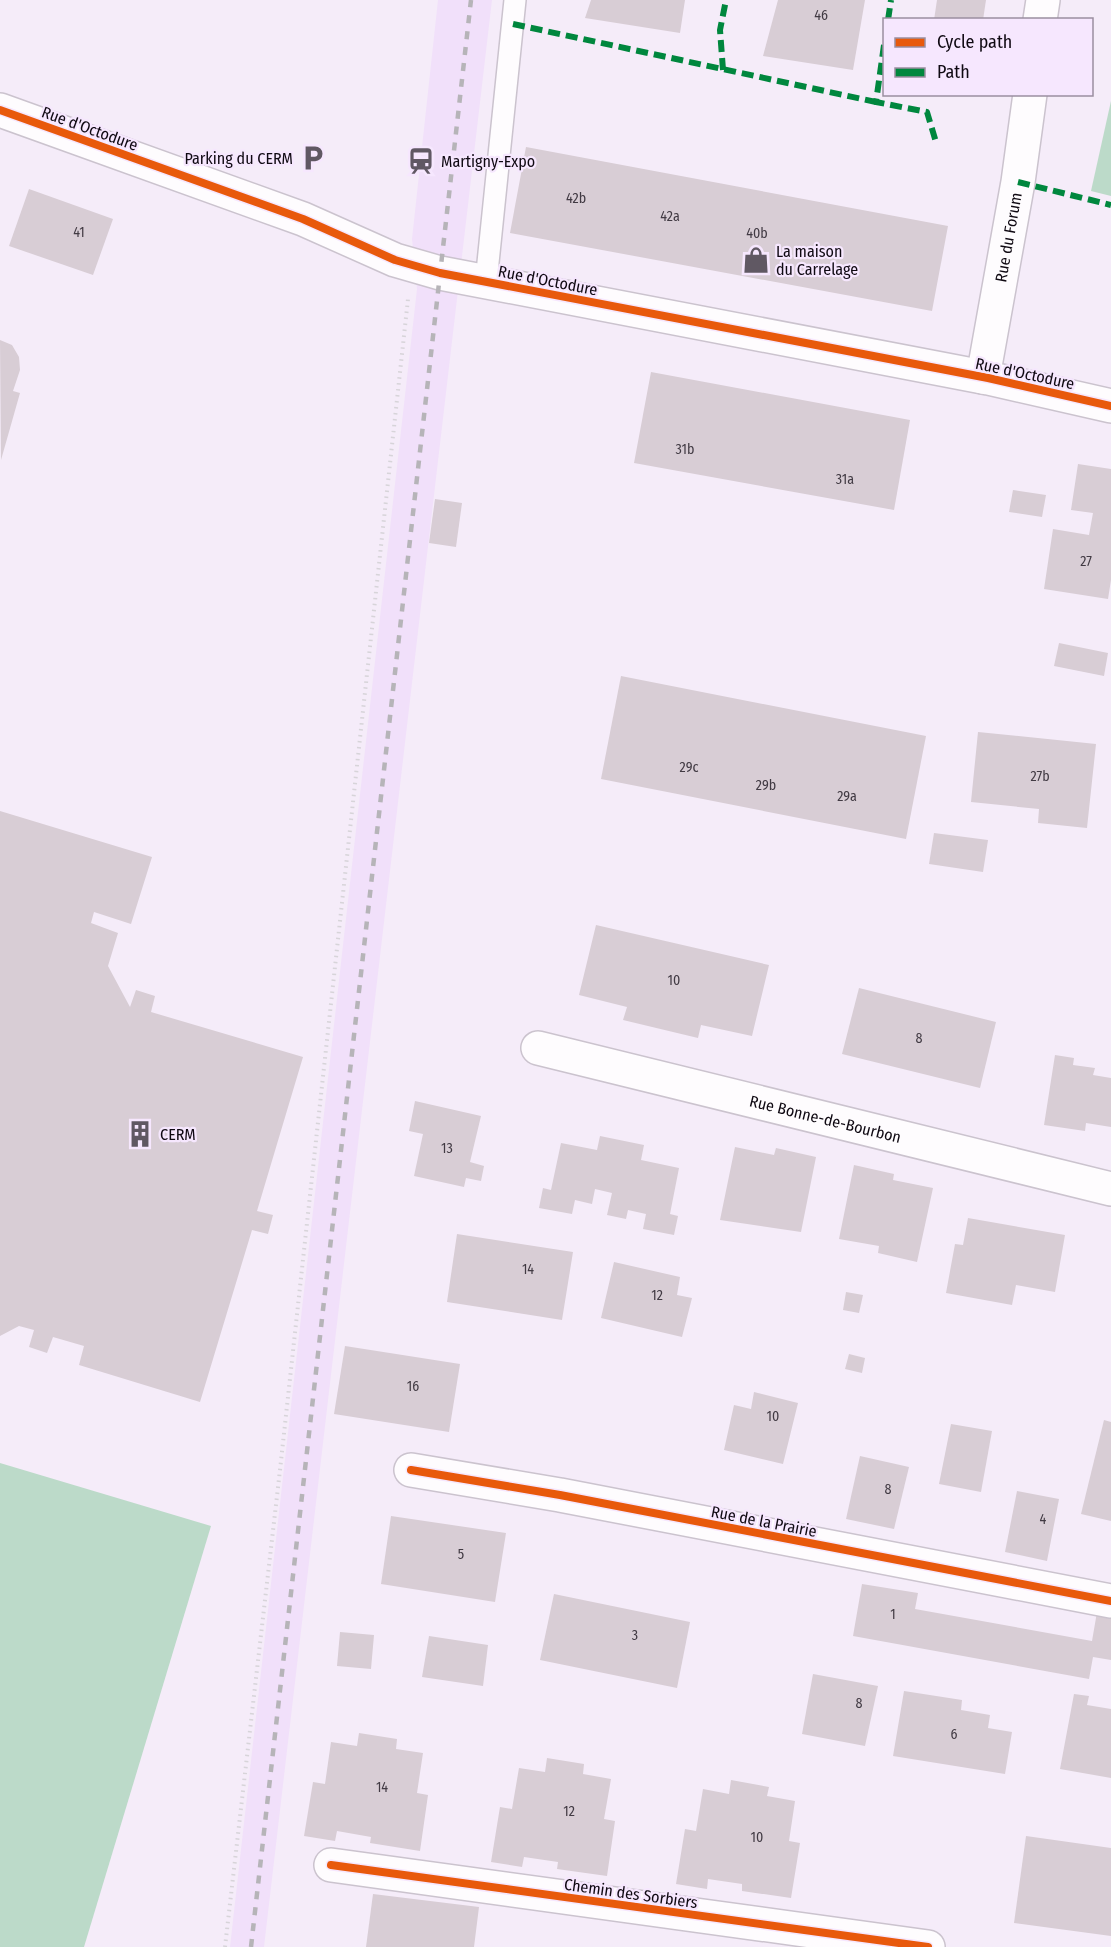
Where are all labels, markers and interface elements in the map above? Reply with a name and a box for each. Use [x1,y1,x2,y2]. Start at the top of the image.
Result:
house number: 46 [814,7,828,24]
legend [883,18,1093,96]
text: Cycle path [937,31,1012,53]
text: Path [937,61,970,83]
street label: Rue d'Octodure [39,102,141,155]
parking icon: Parking du CERM [298,143,328,173]
station icon: Martigny-Expo [406,146,436,176]
place label: Parking du CERM [184,149,293,168]
place label: Martigny-Expo [441,152,535,171]
house number: 42b [566,190,586,207]
street label: Rue du Forum [991,191,1026,284]
house number: 42a [660,208,680,225]
house number: 41 [73,224,85,241]
house number: 40b [746,225,768,242]
place label: La maison du Carrelage [776,242,858,279]
shop icon: La maison du Carrelage [741,245,771,275]
street label: Rue d'Octodure [497,262,599,299]
street label: Rue d'Octodure [974,354,1076,393]
house number: 31b [676,441,694,458]
house number: 31a [836,471,854,488]
house number: 27 [1080,553,1092,570]
house number: 29c [680,759,698,776]
house number: 27b [1030,768,1050,785]
house number: 29b [756,777,776,794]
house number: 29a [837,788,857,805]
house number: 10 [668,972,680,989]
house number: 8 [916,1030,923,1047]
street label: Rue Bonne-de-Bourbon [748,1091,903,1147]
building icon: CERM [125,1119,155,1149]
place label: CERM [160,1125,196,1144]
house number: 13 [441,1140,453,1157]
house number: 14 [522,1261,534,1278]
house number: 12 [651,1287,663,1304]
house number: 16 [407,1378,419,1395]
house number: 10 [767,1408,779,1425]
house number: 8 [885,1481,892,1498]
street label: Rue de la Prairie [709,1502,818,1541]
house number: 4 [1040,1511,1047,1528]
house number: 5 [458,1546,464,1563]
house number: 1 [890,1606,896,1623]
house number: 3 [632,1627,638,1644]
house number: 8 [856,1695,863,1712]
house number: 6 [951,1726,958,1743]
house number: 14 [376,1779,388,1796]
house number: 12 [563,1803,575,1820]
house number: 10 [751,1829,763,1846]
street label: Chemin des Sorbiers [563,1875,699,1912]

